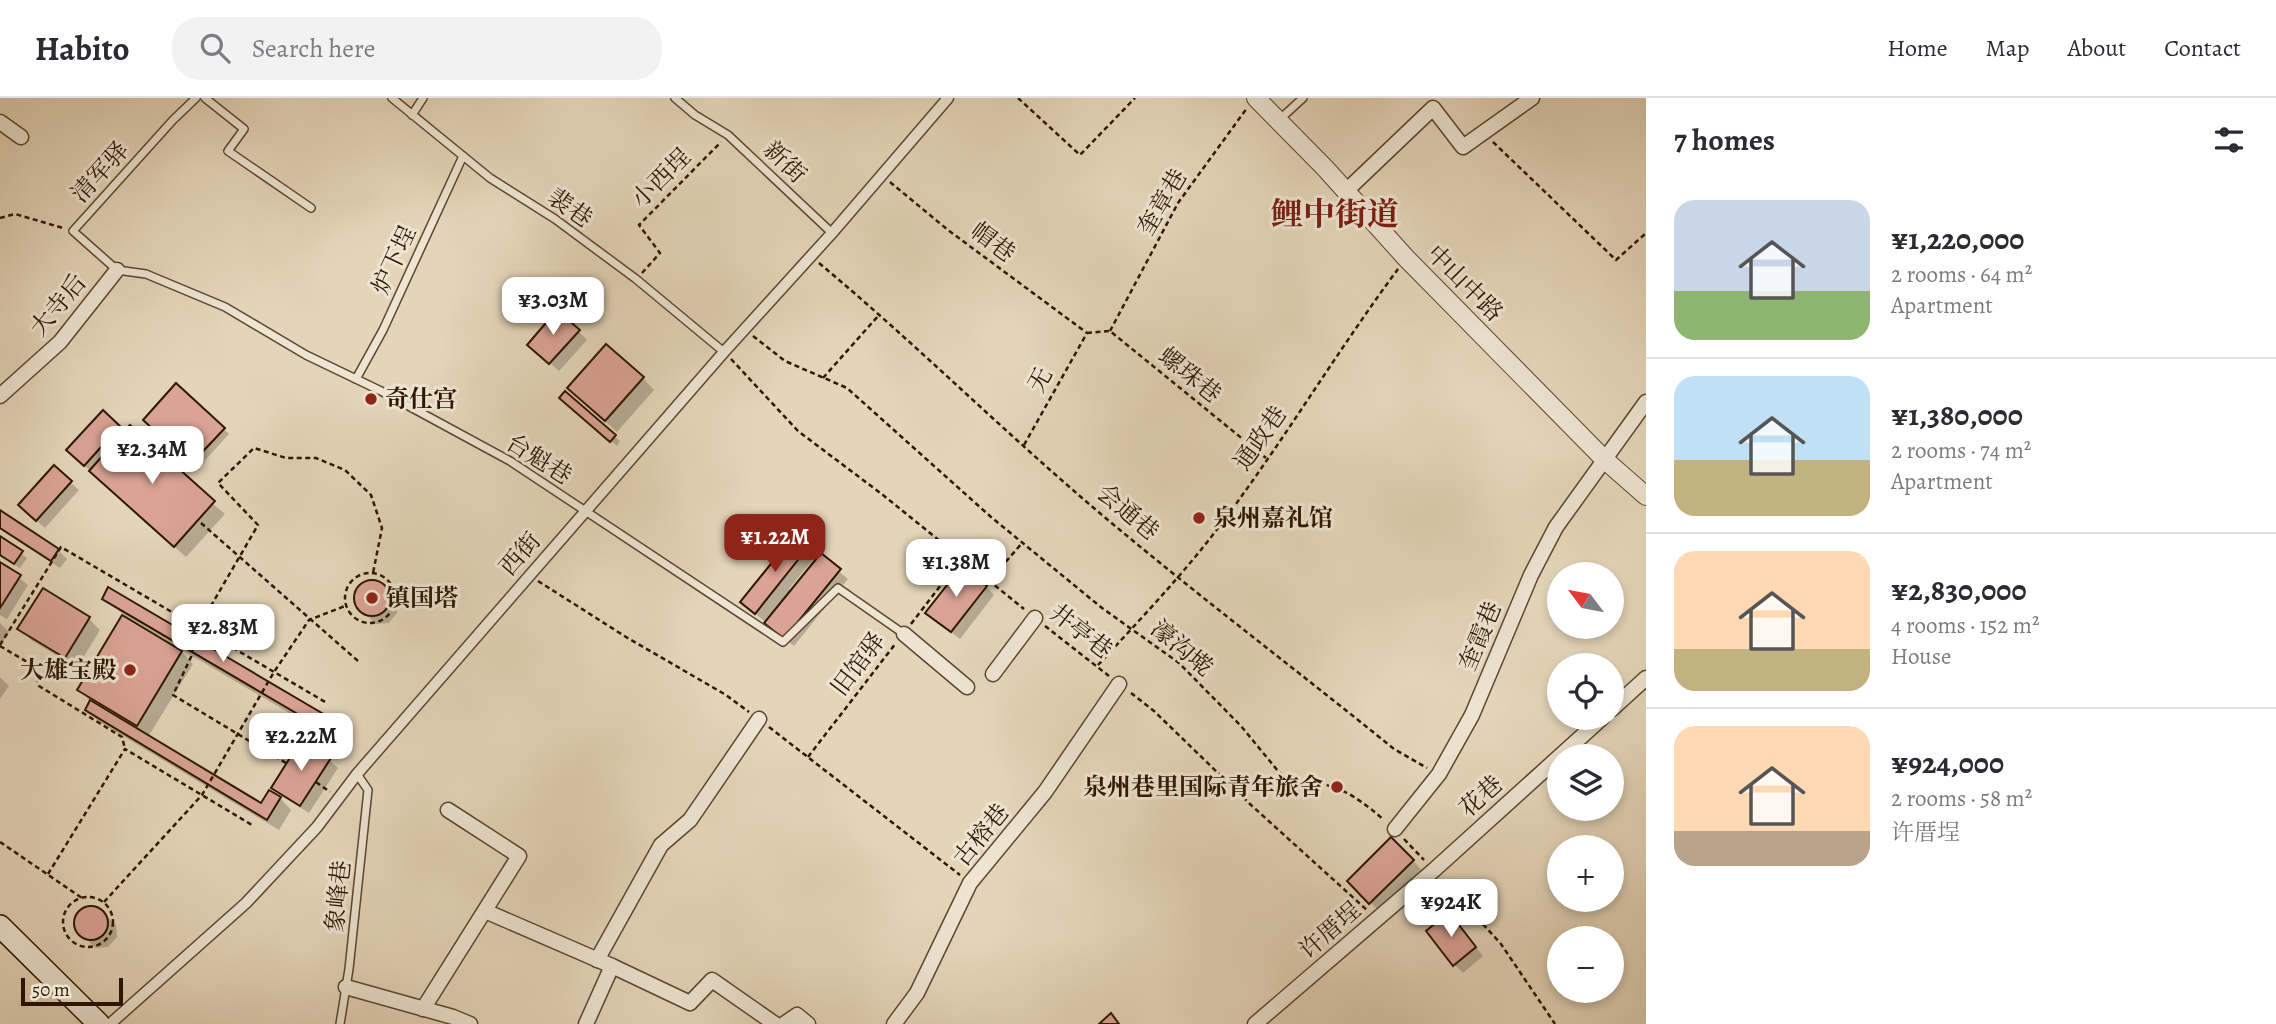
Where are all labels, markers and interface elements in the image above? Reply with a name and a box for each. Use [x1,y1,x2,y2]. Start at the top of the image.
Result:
search box [172,17,662,80]
text: Habito [35,26,130,71]
icon: search [196,29,234,67]
text: Search here [252,31,375,66]
text: Home [1887,32,1948,64]
text: Map [1986,32,2030,64]
text: About [2068,32,2126,64]
text: Contact [2164,32,2241,64]
text: 7 homes [1674,120,1775,160]
icon: filters [2210,121,2248,159]
street label: 新街 [757,134,813,190]
street label: 清军驿 [64,135,136,209]
street label: 小西埕 [624,141,698,215]
street label: 奎章巷 [1130,163,1194,241]
street label: 裴巷 [541,181,599,235]
district label: 鲤中街道 [1271,192,1399,236]
street label: 帽巷 [964,215,1022,269]
text: ¥1,220,000 [1891,219,2024,259]
street label: 炉下埕 [364,221,424,299]
icon: home [1730,228,1814,312]
street label: 中山中路 [1420,238,1510,328]
text: 2 rooms · 64 m² [1891,259,2032,290]
street label: 大寺后 [23,267,93,343]
pin: ¥3.03M [496,278,610,337]
text: ¥3.03M [518,284,588,315]
text: Apartment [1891,290,1993,321]
street label: 螺珠巷 [1152,340,1228,410]
street label: 无 [1020,362,1060,398]
place label: 奇仕宫 [385,383,457,415]
marker: 奇仕宫 [363,391,379,407]
text: ¥1,380,000 [1891,395,2023,435]
street label: 通政巷 [1226,399,1294,477]
icon: home [1730,404,1814,488]
pin: ¥2.34M [95,426,209,486]
street label: 台魁巷 [500,426,578,492]
text: ¥2.34M [117,433,187,464]
text: 2 rooms · 74 m² [1891,435,2031,466]
text: Apartment [1891,466,1993,497]
street label: 会通巷 [1090,477,1166,547]
place label: 泉州嘉礼馆 [1213,502,1333,534]
marker: 泉州嘉礼馆 [1191,510,1207,526]
pin: ¥1.22M [718,514,832,574]
text: ¥1.22M [740,521,810,552]
street label: 西街 [492,525,548,583]
pin: ¥1.38M [899,540,1013,599]
text: ¥1.38M [922,546,990,577]
north arrow [1547,562,1624,639]
map controls [1547,562,1624,1003]
text: ¥2,830,000 [1891,570,2027,610]
icon: home [1730,579,1814,663]
place label: 镇国塔 [386,582,458,614]
marker: 镇国塔 [364,590,380,606]
street label: 井亭巷 [1043,596,1119,666]
street label: 奎霞巷 [1451,597,1509,675]
pin: ¥2.83M [166,604,280,664]
text: 4 rooms · 152 m² [1891,610,2039,641]
text: ¥2.83M [188,611,258,642]
street label: 濠沟墘 [1144,613,1220,683]
street label: 旧馆驿 [824,626,892,702]
text: House [1891,641,1951,672]
button: locate [1547,653,1624,730]
place label: 大雄宝殿 [20,654,117,686]
marker: 大雄宝殿 [122,662,138,678]
pin: ¥2.22M [244,714,358,773]
text: ¥2.22M [265,720,337,751]
text: ¥924,000 [1891,743,2004,783]
button: layers [1547,744,1624,821]
icon: home [1730,754,1814,838]
street label: 花巷 [1452,768,1510,824]
place label: 泉州巷里国际青年旅舍 [1083,771,1323,803]
marker: 泉州巷里国际青年旅舍 [1329,779,1345,795]
text: 2 rooms · 58 m² [1891,783,2032,814]
street label: 古榕巷 [946,797,1016,873]
text: 许厝埕 [1891,817,1960,848]
button: + [1547,835,1624,912]
street label: 象峰巷 [318,859,358,933]
pin: ¥924K [1402,880,1500,939]
text: ¥924K [1421,886,1481,917]
street label: 许厝埕 [1292,894,1368,966]
button: − [1547,926,1624,1003]
scale bar [21,975,122,1007]
text: 50 m [32,977,70,1003]

